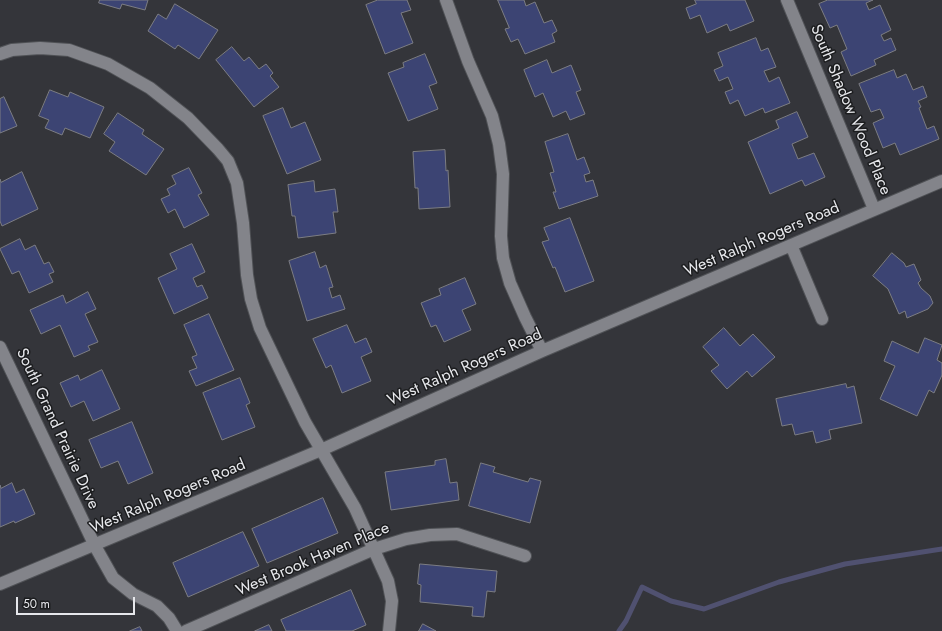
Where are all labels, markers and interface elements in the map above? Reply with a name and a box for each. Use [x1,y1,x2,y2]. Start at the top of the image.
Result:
street label: South Shadow Wood Place [805,22,895,198]
street label: West Ralph Rogers Road [681,199,843,281]
street label: West Ralph Rogers Road [385,325,545,411]
street label: South Grand Prairie Drive [11,346,103,512]
street label: West Ralph Rogers Road [87,456,249,538]
street label: West Brook Haven Place [233,519,393,601]
scale bar [18,589,137,615]
text: 50 m [23,595,50,613]

